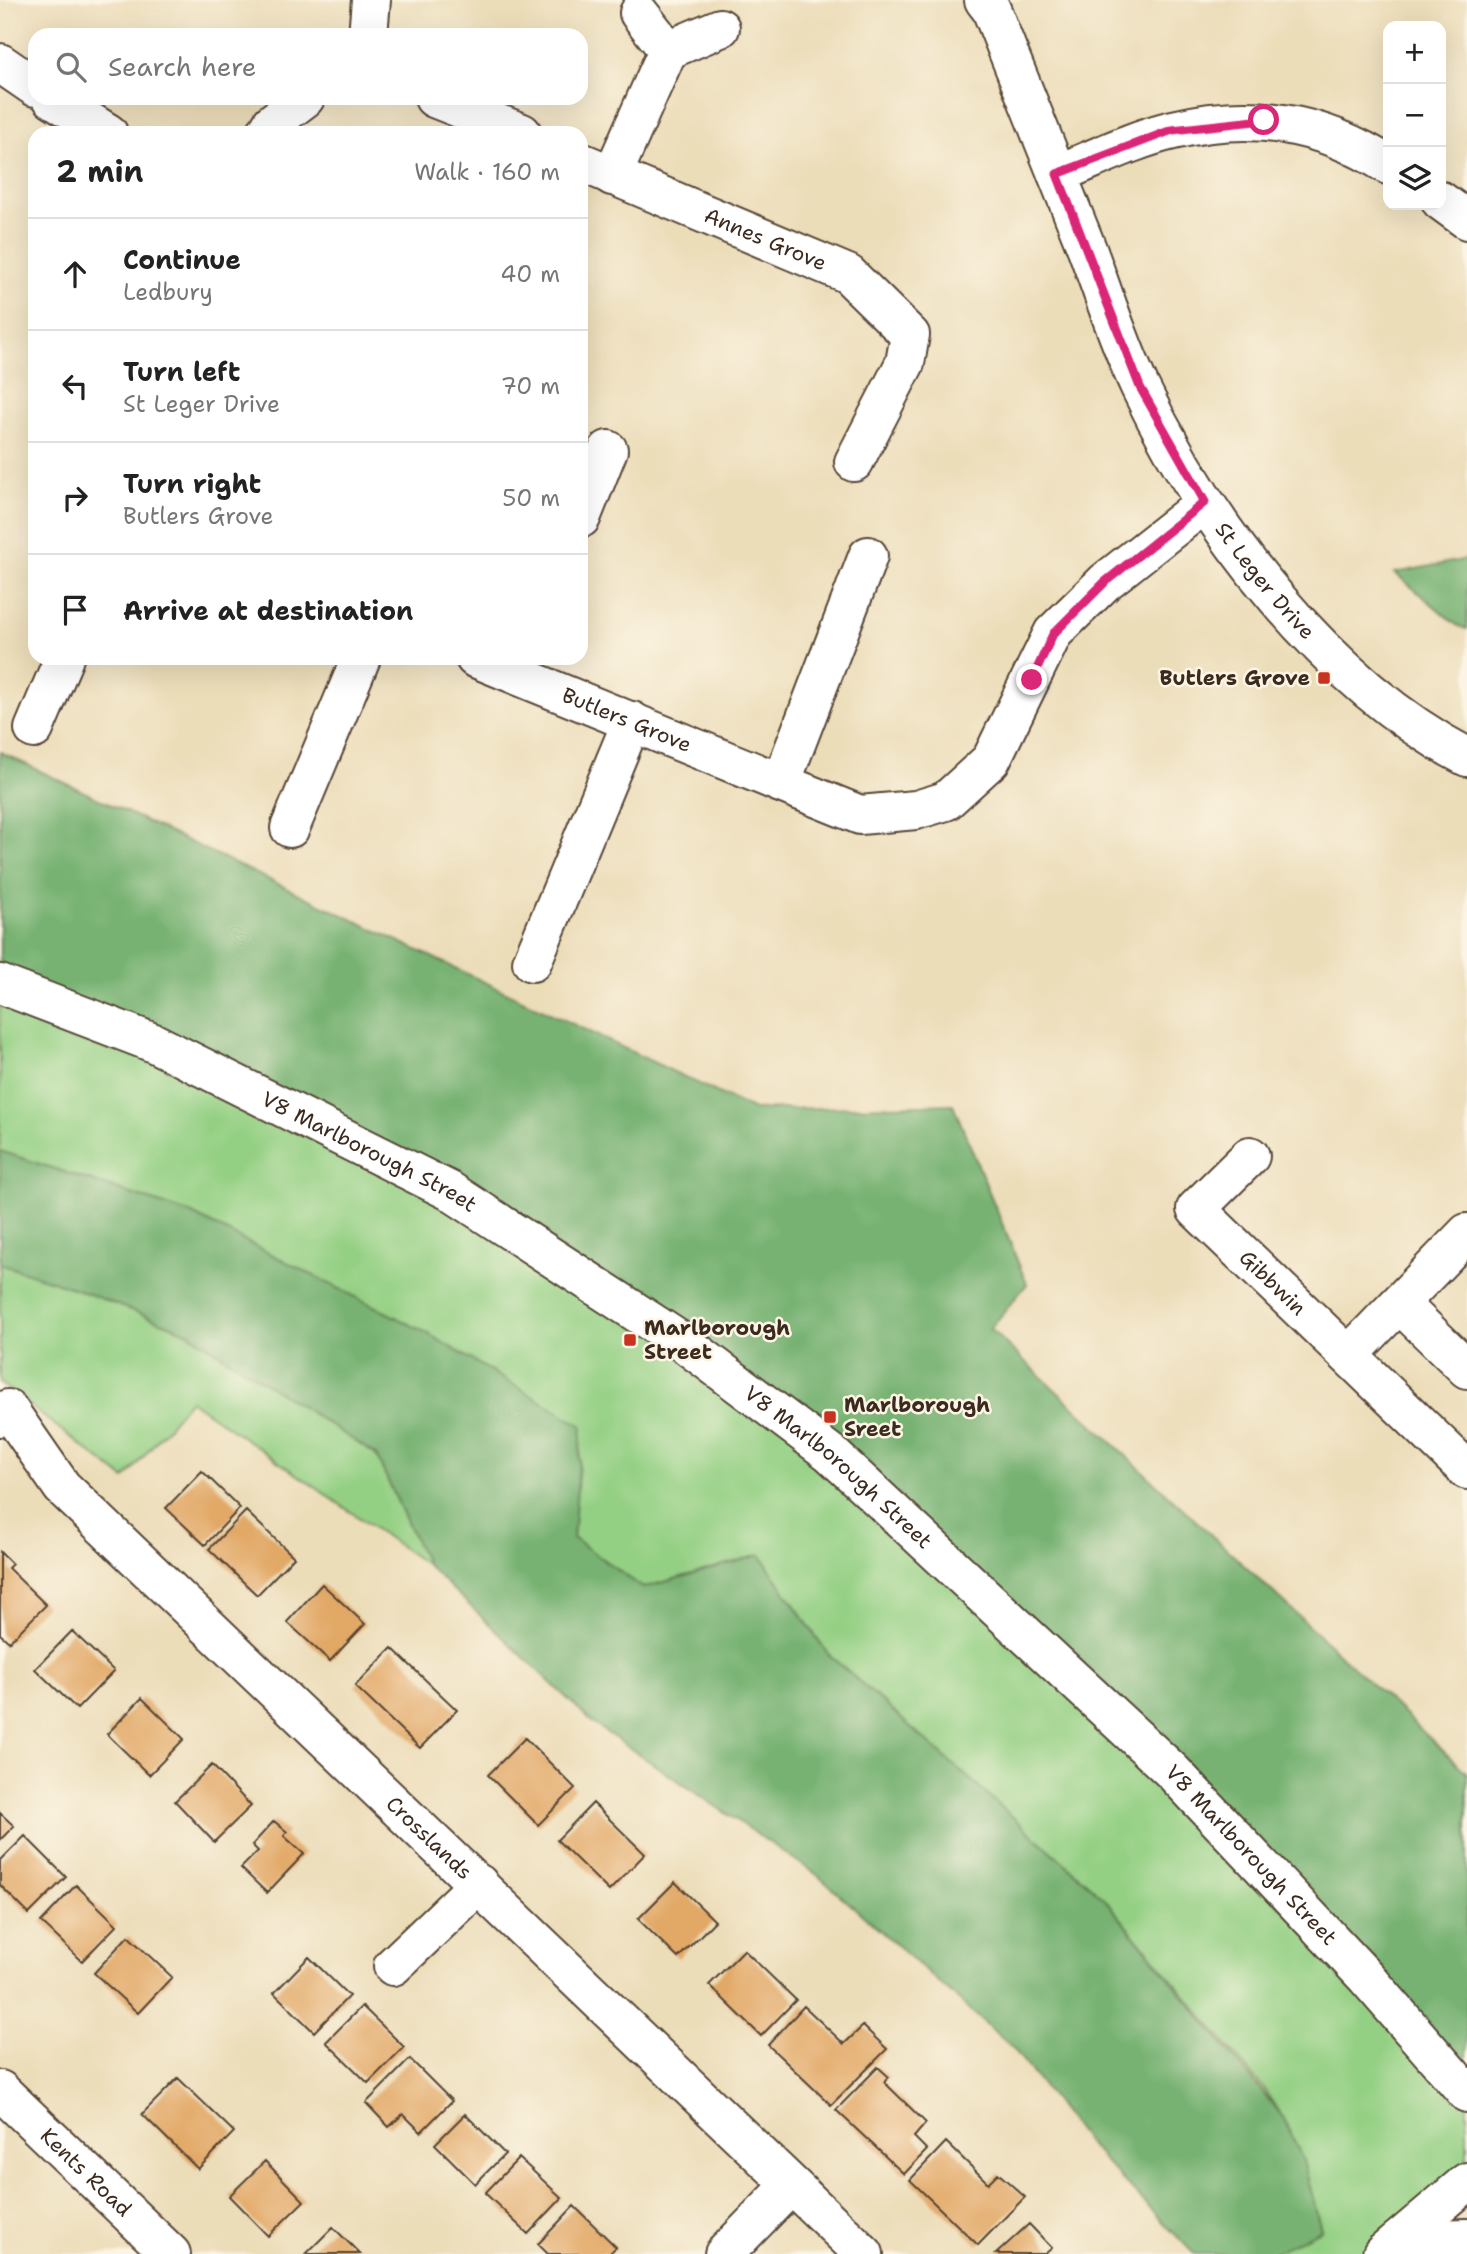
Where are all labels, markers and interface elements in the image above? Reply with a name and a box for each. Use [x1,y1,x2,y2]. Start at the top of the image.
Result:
map controls [1383,21,1446,210]
button: + [1383,21,1446,84]
search box [28,28,588,105]
icon: search [52,48,90,86]
text: Search here [108,49,257,84]
button: − [1383,84,1446,147]
route start [1248,104,1279,135]
button: layers [1383,147,1446,210]
text: 2 min [56,151,143,192]
text: Walk · 160 m [414,157,560,187]
street label: Annes Grove [700,201,831,277]
text: Continue [123,242,241,277]
icon: ahead [56,255,94,293]
text: 40 m [500,259,560,289]
text: Ledbury [123,277,213,307]
text: Turn left [123,354,240,389]
icon: left [56,367,94,405]
text: 70 m [501,371,560,401]
text: St Leger Drive [123,389,280,419]
text: Turn right [123,466,261,501]
icon: right [56,479,94,517]
text: 50 m [502,483,560,513]
text: Butlers Grove [123,501,274,531]
street label: St Leger Drive [1209,517,1321,645]
icon: arrive [56,591,94,629]
text: Arrive at destination [123,593,413,628]
route end [1016,664,1047,695]
place label: Butlers Grove [1160,664,1310,692]
marker: Butlers Grove [1316,670,1332,686]
street label: Butlers Grove [558,681,696,759]
street label: V8 Marlborough Street [257,1085,482,1219]
street label: Gibbwin [1233,1244,1312,1322]
place label: Marlborough Street [644,1314,790,1366]
marker: Marlborough Street [622,1332,638,1348]
street label: V8 Marlborough Street [739,1379,938,1555]
place label: Marlborough Sreet [844,1391,990,1443]
marker: Marlborough Sreet [822,1409,838,1425]
street label: V8 Marlborough Street [1159,1759,1343,1951]
street label: Crosslands [380,1790,478,1886]
street label: Kents Road [34,2122,138,2223]

